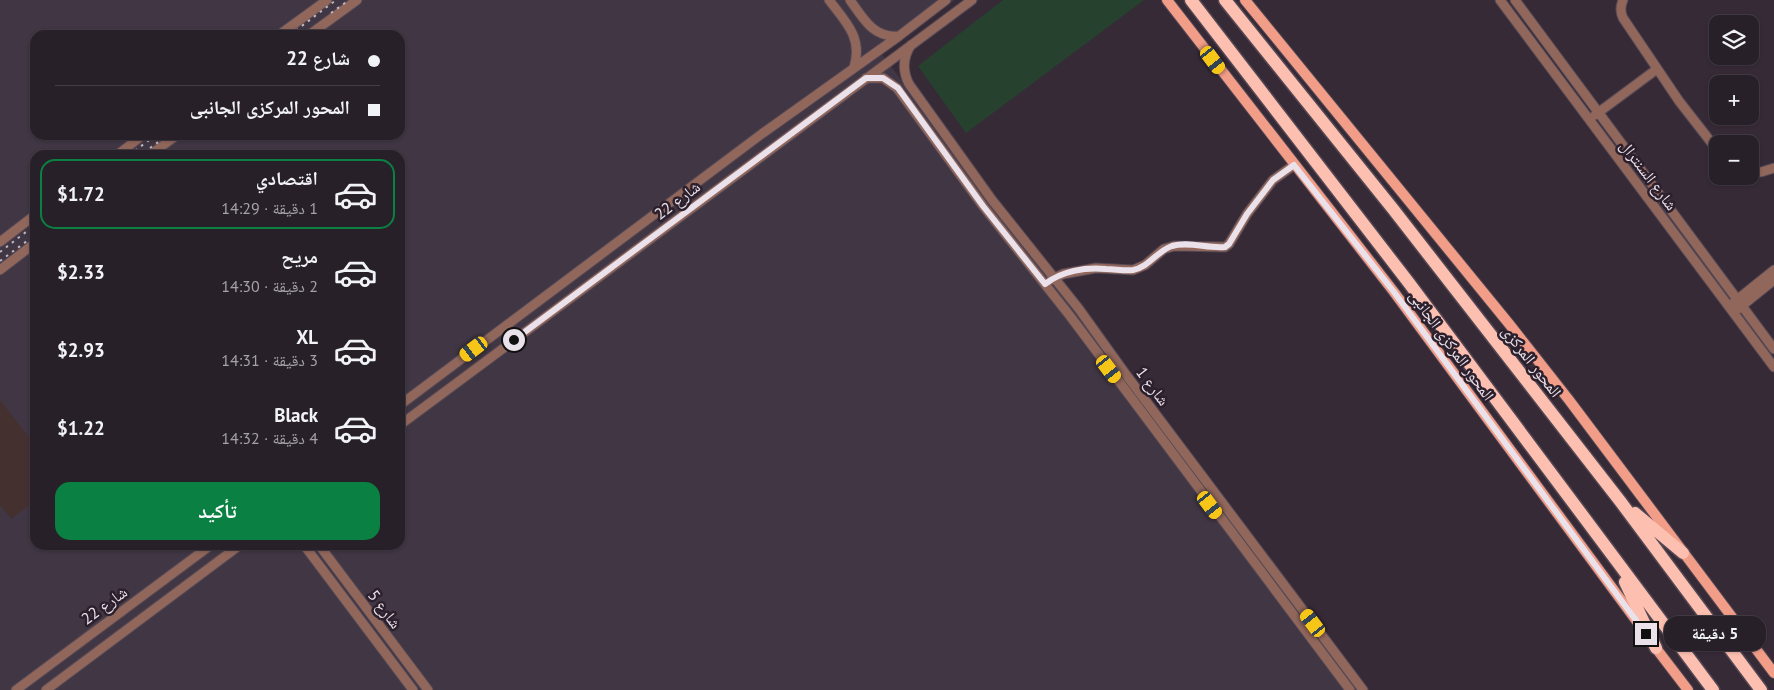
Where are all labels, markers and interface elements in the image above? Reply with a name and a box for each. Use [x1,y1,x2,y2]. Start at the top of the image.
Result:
map controls [1709,15,1759,185]
button: layers [1709,15,1759,65]
car [1197,44,1228,76]
text: شارع 22 [286,46,350,70]
button: + [1709,75,1759,125]
text: المحور المركزى الجانبى [190,95,350,119]
button: − [1709,135,1759,185]
street label: شارع السنترال [1615,136,1682,215]
text: اقتصادي [256,166,318,190]
icon: car [333,172,378,217]
street label: شارع 22 [650,176,704,224]
text: $1.72 [57,182,105,206]
text: 1 دقيقة · 14:29 [221,198,318,218]
text: مريح [281,244,318,268]
icon: car [333,250,378,295]
text: $2.33 [57,260,105,284]
text: 2 دقيقة · 14:30 [221,276,318,296]
street label: المحور المركزى الجانبى [1404,286,1499,405]
street label: المحور المركزى [1497,321,1566,402]
text: XL [296,325,318,349]
icon: car [333,328,378,373]
route start [503,329,525,351]
car [457,334,490,364]
text: $2.93 [57,338,105,362]
text: 3 دقيقة · 14:31 [221,350,318,370]
car [1093,353,1124,385]
street label: شارع 1 [1131,363,1174,410]
text: Black [274,403,318,427]
icon: car [333,406,378,451]
text: $1.22 [57,416,105,440]
text: 4 دقيقة · 14:32 [221,428,318,448]
button: تأكيد [55,482,380,540]
car [1194,489,1225,521]
street label: شارع 22 [77,582,132,629]
street label: شارع 5 [363,586,406,633]
car [1297,607,1328,639]
callout: 5 دقيقة [1664,616,1766,652]
route end [1635,623,1657,645]
text: 5 دقيقة [1692,623,1738,643]

